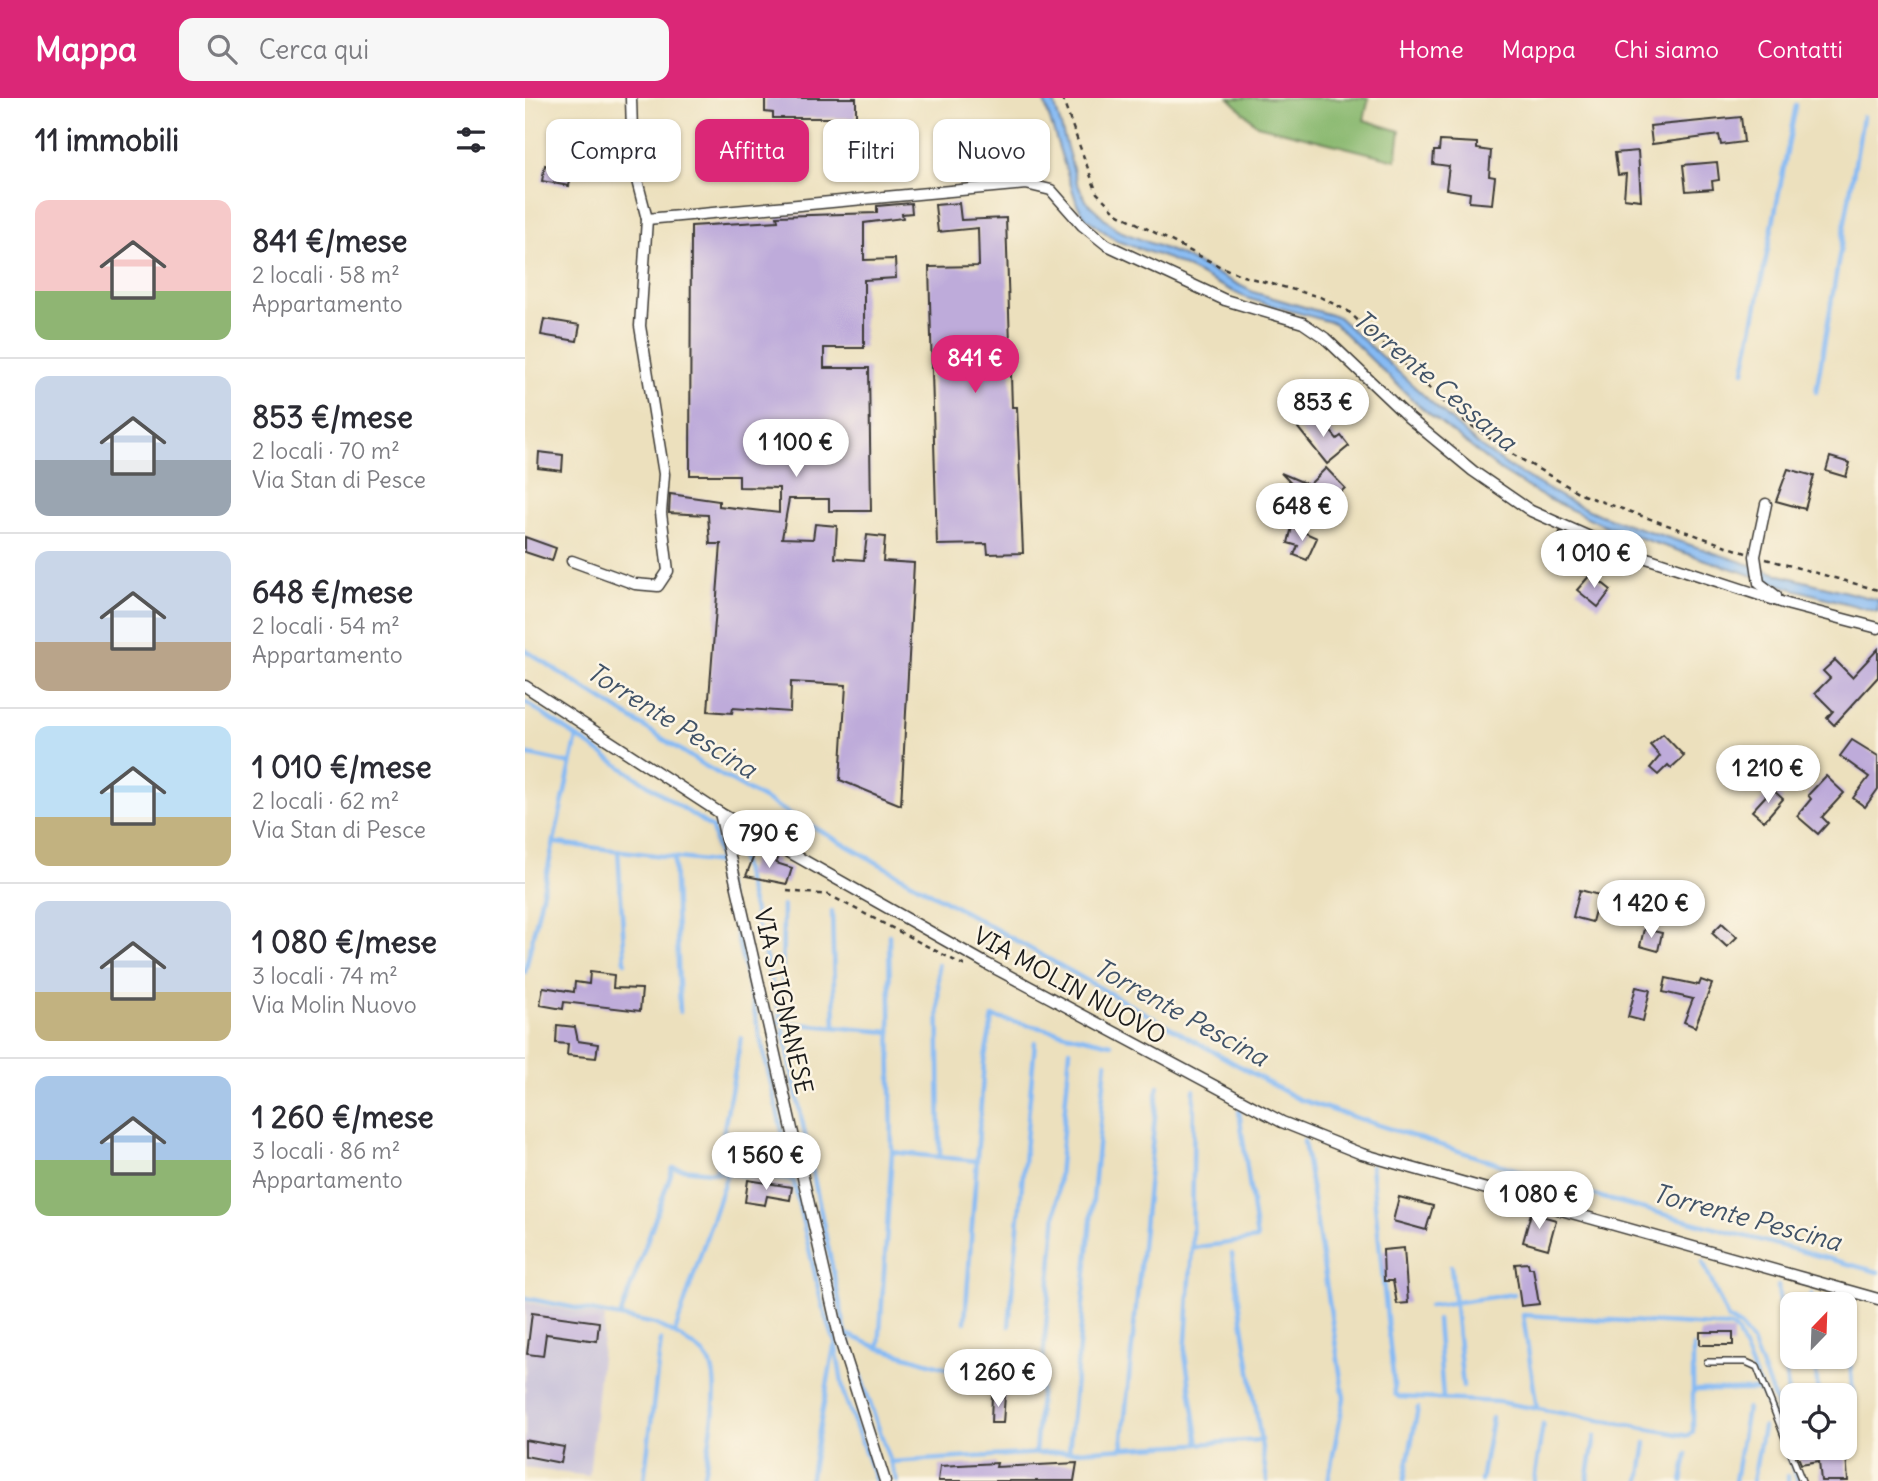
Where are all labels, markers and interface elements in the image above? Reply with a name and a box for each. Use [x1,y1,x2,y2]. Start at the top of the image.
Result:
search box [179,18,669,81]
text: Mappa [35,28,137,70]
icon: search [203,30,241,68]
text: Cerca qui [259,33,369,66]
text: Home [1399,34,1464,64]
text: Mappa [1502,34,1576,64]
text: Chi siamo [1614,34,1719,64]
text: Contatti [1757,34,1843,64]
chip: Compra [546,119,681,182]
chip: Affitta [695,119,809,182]
chip: Filtri [823,119,919,182]
chip: Nuovo [933,119,1050,182]
text: 11 immobili [35,121,179,159]
icon: filters [452,121,490,159]
text: 841 €/mese [252,222,407,260]
icon: home [91,228,175,312]
text: 2 locali · 58 m² [252,260,400,289]
text: Appartamento [252,289,403,318]
water label: Torrente Cessana [1347,302,1524,459]
pin: 841 € [926,336,1024,395]
text: 841 € [947,343,1003,372]
pin: 853 € [1274,380,1372,439]
text: 853 € [1293,387,1353,416]
text: 853 €/mese [252,398,413,436]
icon: home [91,404,175,488]
pin: 1 100 € [731,420,861,479]
text: 1 100 € [759,427,833,456]
text: 2 locali · 70 m² [252,436,400,465]
text: Via Stan di Pesce [252,465,426,494]
pin: 648 € [1253,484,1351,543]
text: 648 € [1272,491,1332,520]
pin: 1 010 € [1529,531,1659,590]
text: 1 010 € [1557,538,1631,567]
text: 648 €/mese [252,573,413,611]
icon: home [91,579,175,663]
text: 2 locali · 54 m² [252,611,400,640]
text: Appartamento [252,640,403,669]
water label: Torrente Pescina [581,655,764,786]
pin: 1 210 € [1703,746,1833,805]
text: 1 010 €/mese [252,748,432,786]
text: 1 210 € [1732,753,1804,782]
icon: home [91,754,175,838]
text: 2 locali · 62 m² [252,786,399,815]
pin: 790 € [720,810,818,870]
text: Via Stan di Pesce [252,815,426,844]
text: 790 € [739,818,799,847]
pin: 1 420 € [1586,880,1716,940]
text: 1 420 € [1613,888,1689,917]
street label: VIA STIGNANESE [748,905,820,1097]
street label: VIA MOLIN NUOVO [969,920,1171,1050]
text: 1 080 €/mese [252,923,437,961]
icon: home [91,929,175,1013]
water label: Torrente Pescina [1088,951,1275,1074]
text: 3 locali · 74 m² [252,961,398,990]
text: Via Molin Nuovo [252,990,417,1019]
text: 1 260 €/mese [252,1098,434,1136]
icon: home [91,1104,175,1188]
pin: 1 560 € [701,1132,831,1192]
text: 3 locali · 86 m² [252,1136,400,1165]
text: 1 560 € [728,1140,804,1169]
text: Appartamento [252,1165,403,1194]
pin: 1 080 € [1474,1172,1604,1231]
water label: Torrente Pescina [1649,1176,1846,1258]
text: 1 080 € [1500,1179,1578,1208]
north arrow [1780,1292,1857,1368]
map controls [1780,1292,1857,1460]
pin: 1 260 € [933,1350,1063,1409]
text: 1 260 € [960,1357,1036,1386]
button: locate [1780,1383,1857,1460]

